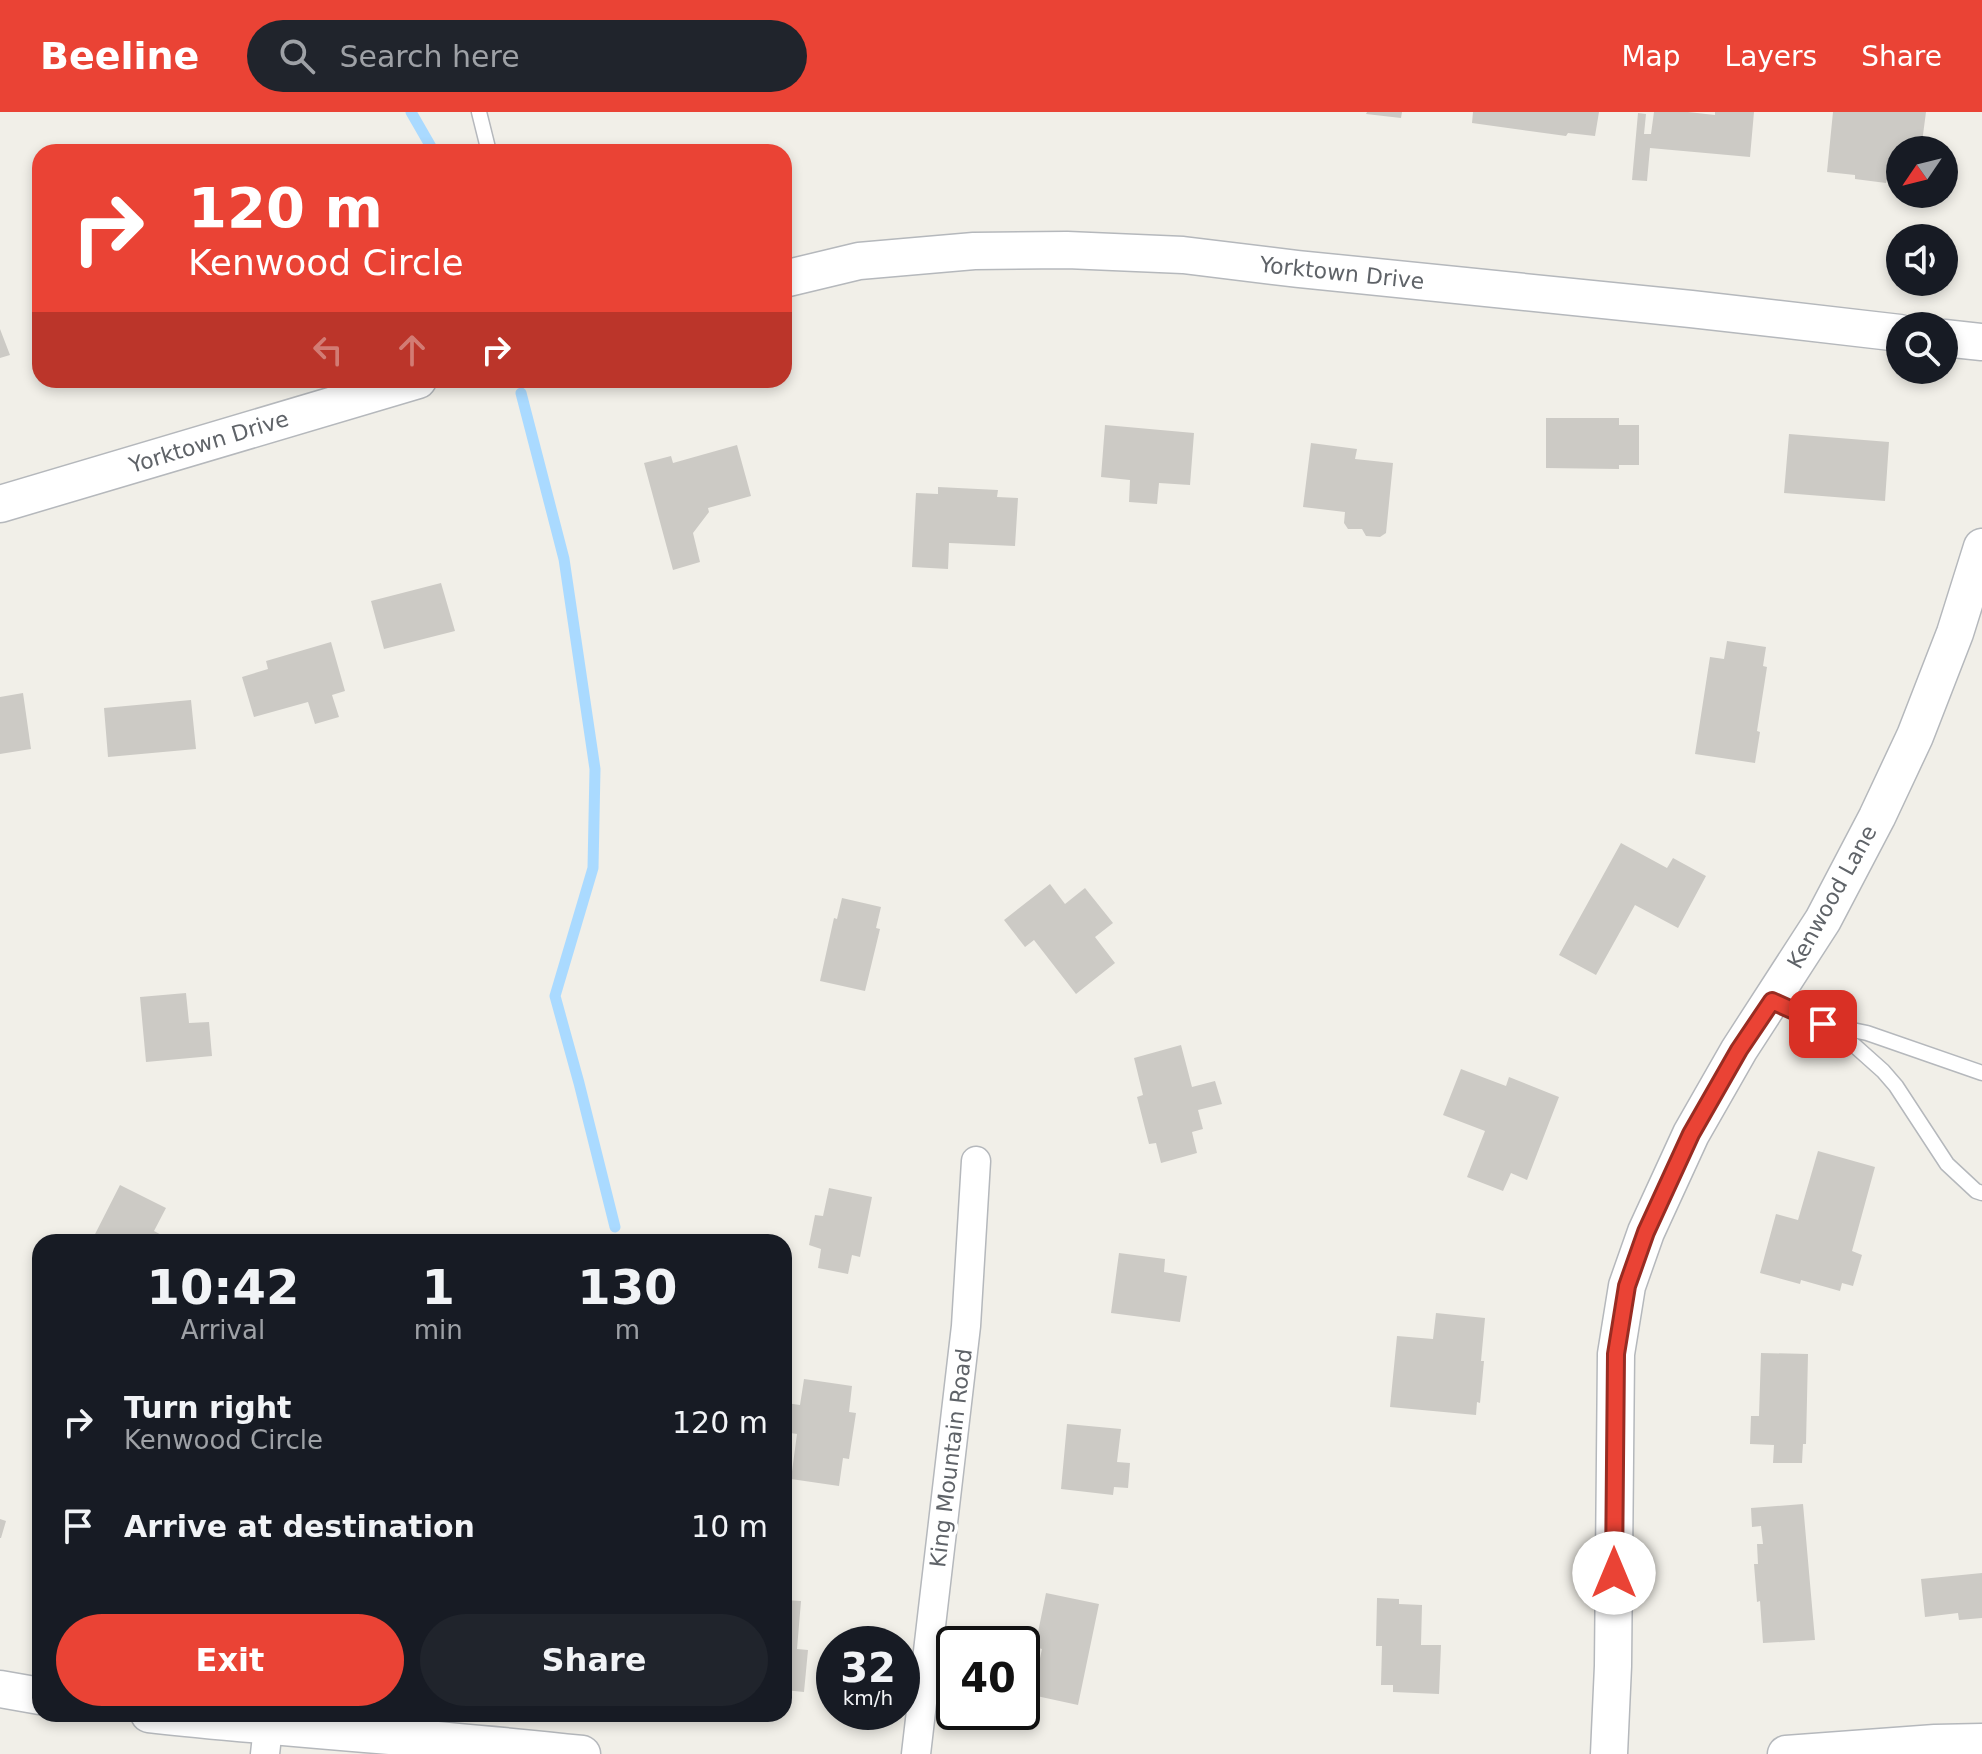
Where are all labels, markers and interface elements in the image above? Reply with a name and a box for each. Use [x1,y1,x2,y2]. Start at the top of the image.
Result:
search box [247,20,807,92]
text: Beeline [40,34,199,78]
icon: search [275,34,319,78]
text: Search here [339,39,520,74]
text: Map [1621,40,1681,73]
text: Layers [1725,40,1817,73]
text: Share [1861,40,1942,73]
north arrow [1886,136,1958,208]
map controls [1886,136,1958,384]
text: 120 m [188,175,383,240]
icon: right [56,176,160,280]
button: sound [1886,224,1958,296]
text: Kenwood Circle [188,242,464,283]
street label: Yorktown Drive [1257,252,1426,294]
button: search [1886,312,1958,384]
icon: left [306,328,350,372]
icon: ahead [390,328,434,372]
icon: right [474,328,518,372]
street label: Yorktown Drive [125,406,292,478]
street label: Kenwood Lane [1782,821,1882,973]
pin [1789,990,1857,1058]
icon: arrive [1801,1002,1845,1046]
text: 10:42 [146,1259,299,1315]
text: 1 [422,1259,455,1315]
text: 130 [577,1259,677,1315]
text: Arrival [181,1315,265,1345]
text: min [414,1315,463,1345]
text: m [615,1315,640,1345]
street label: King Mountain Road [925,1347,977,1569]
text: Turn right [124,1390,291,1425]
icon: right [56,1400,100,1444]
text: 120 m [672,1405,768,1440]
text: Kenwood Circle [124,1425,323,1455]
icon: arrive [56,1504,100,1548]
text: Arrive at destination [124,1509,475,1544]
text: 10 m [691,1509,768,1544]
position arrow [1572,1531,1656,1615]
button: Exit [56,1614,404,1706]
button: Share [420,1614,768,1706]
speed limit sign: 40 [936,1626,1040,1730]
text: 32 [840,1645,896,1691]
text: km/h [843,1686,893,1710]

